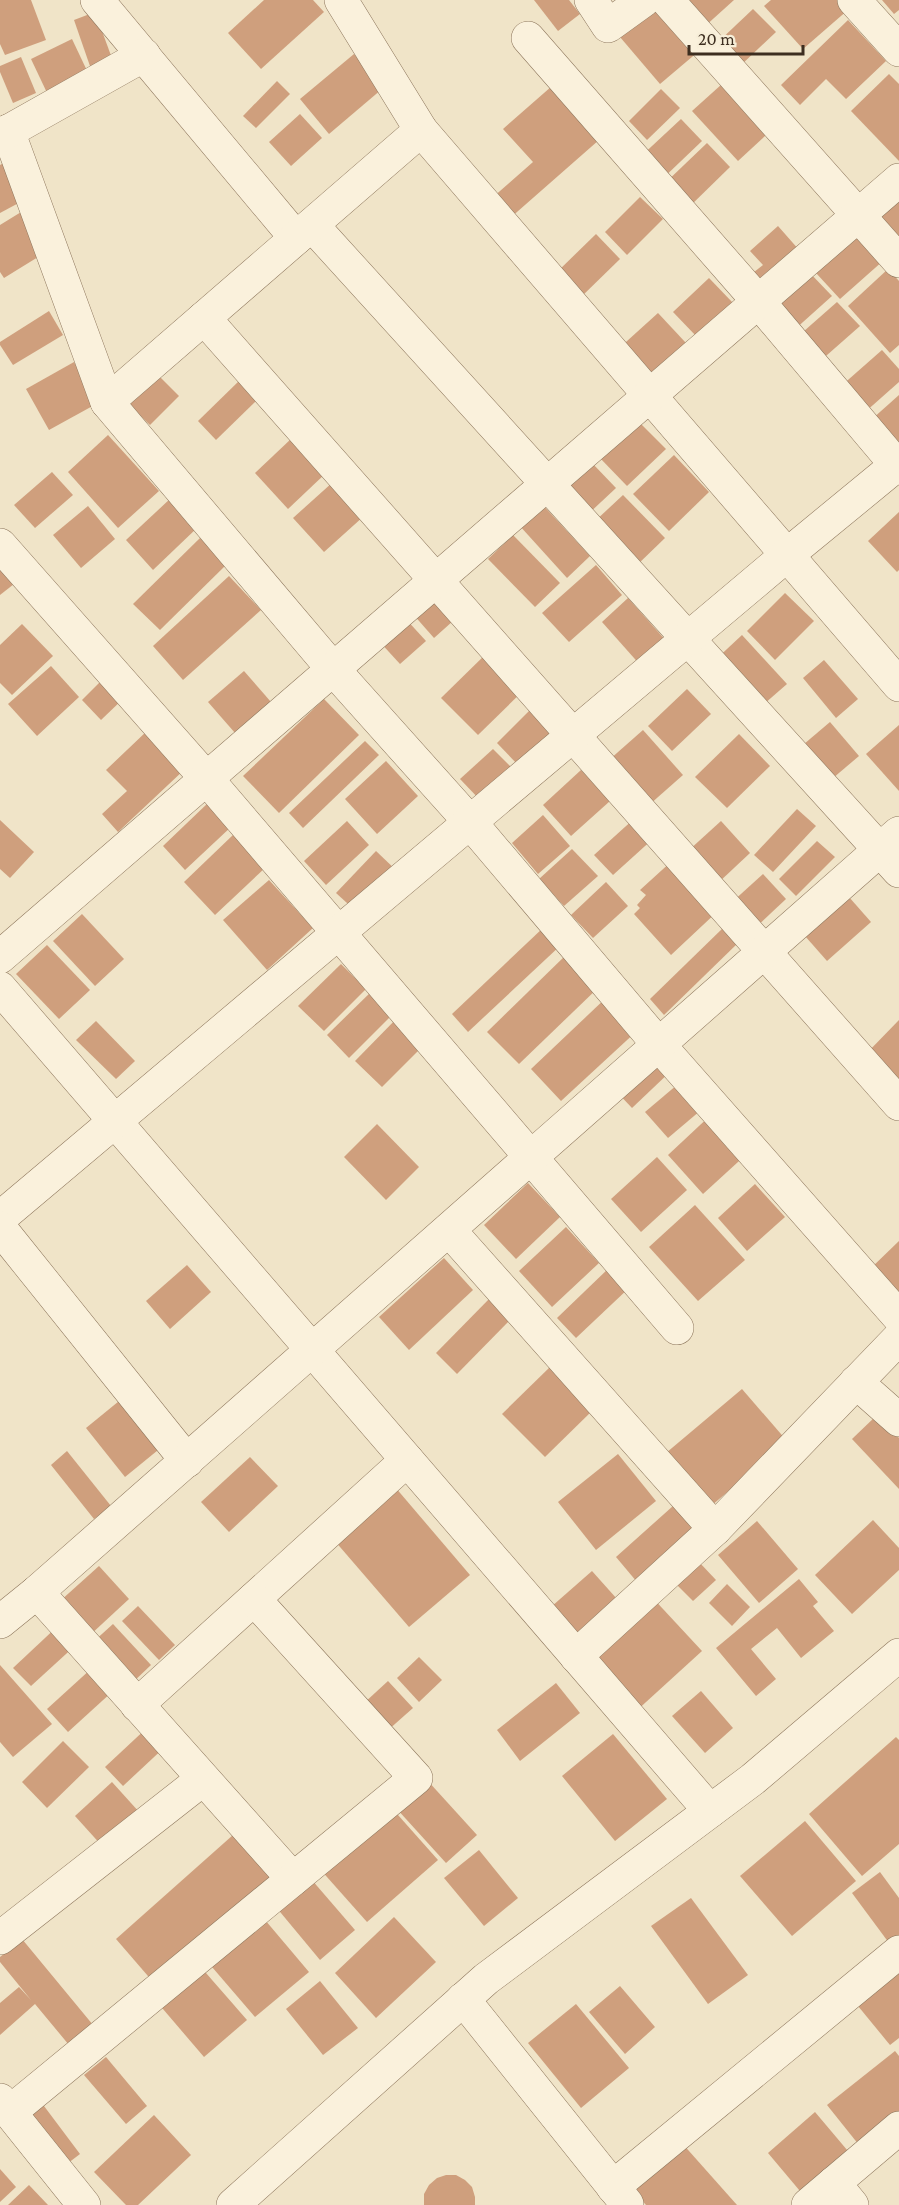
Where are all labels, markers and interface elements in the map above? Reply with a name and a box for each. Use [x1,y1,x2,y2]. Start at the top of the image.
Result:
scale bar [689,18,803,56]
text: 20 m [698,29,735,49]

